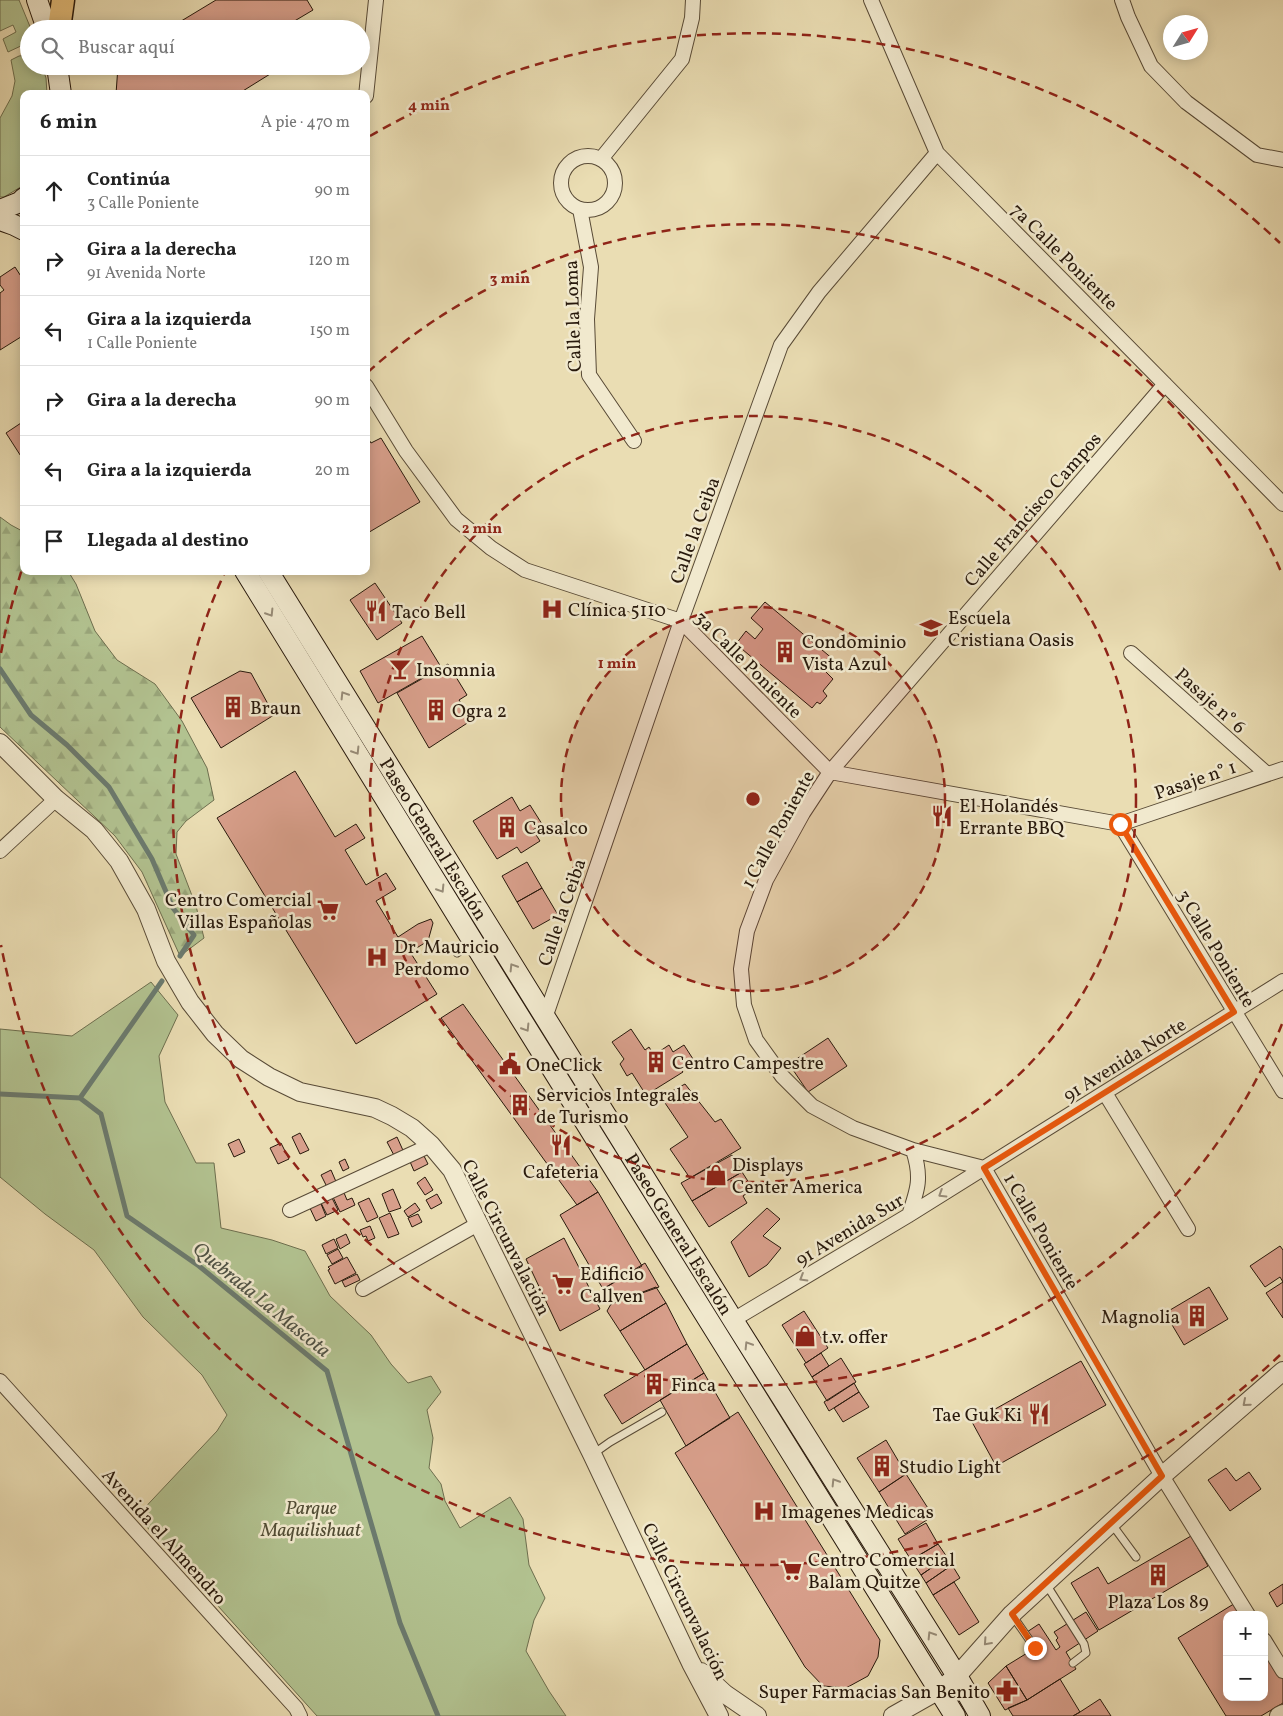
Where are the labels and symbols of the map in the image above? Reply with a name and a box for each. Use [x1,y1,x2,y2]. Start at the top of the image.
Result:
north arrow [1163,15,1208,60]
text: 4 min [408,96,450,117]
street label: 7a Calle Poniente [1004,198,1123,317]
street label: Calle la Loma [559,260,589,372]
text: 3 min [490,269,530,290]
street label: Calle Francisco Campos [959,427,1108,593]
street label: Calle la Ceiba [665,474,727,588]
text: 2 min [462,519,502,540]
hospital icon: Clínica 5110 [539,596,565,622]
restaurant icon: Taco Bell [363,598,389,624]
place label: Clínica 5110 [568,598,666,624]
place label: Taco Bell [392,600,466,626]
street label: 3a Calle Poniente [688,606,807,725]
place label: Escuela Cristiana Oasis [948,606,1074,654]
one-way arrow [264,607,274,616]
school or university icon: Escuela Cristiana Oasis [918,615,944,641]
place label: Condominio Vista Azul [802,630,906,678]
building icon: Condominio Vista Azul [772,639,798,665]
text: 1 min [598,654,636,675]
bar icon: Insomnia [387,656,413,682]
place label: Insomnia [416,658,496,684]
street label: Pasaje n° 6 [1168,663,1251,740]
one-way arrow [341,691,351,700]
building icon: Braun [220,694,246,720]
place label: Braun [250,696,301,722]
building icon: Ogra 2 [423,697,449,723]
place label: Ogra 2 [452,699,507,725]
one-way arrow [349,746,359,755]
street label: Paseo General Escalón [372,754,493,926]
street label: Pasaje n° 1 [1151,755,1240,807]
street label: 1 Calle Poniente [736,766,822,894]
centre of rings [744,790,762,808]
place label: El Holandés Errante BBQ [959,794,1065,842]
restaurant icon: El Holandés Errante BBQ [929,803,955,829]
route start [1109,813,1132,836]
building icon: Casalco [494,814,520,840]
place label: Casalco [524,816,588,842]
street label: Calle la Ceiba [532,855,593,970]
one-way arrow [435,884,444,893]
street label: 3 Calle Poniente [1170,885,1261,1013]
place label: Centro Comercial Villas Españolas [165,888,312,936]
supermarket icon: Centro Comercial Villas Españolas [315,897,341,923]
place label: Dr. Mauricio Perdomo [394,935,499,983]
hospital icon: Dr. Mauricio Perdomo [364,944,390,970]
one-way arrow [509,963,519,972]
street label: 91 Avenida Norte [1058,1012,1192,1109]
one-way arrow [520,1022,529,1031]
building icon: Centro Campestre [643,1049,669,1075]
public building icon: OneClick [497,1051,523,1077]
place label: Centro Campestre [672,1051,824,1077]
place label: OneClick [526,1053,602,1079]
place label: Servicios Integrales de Turismo [536,1083,699,1131]
building icon: Servicios Integrales de Turismo [507,1092,533,1118]
restaurant icon: Cafeteria [548,1132,574,1158]
street label: Paseo General Escalón [617,1149,738,1321]
place label: Displays Center America [732,1153,863,1201]
street label: Calle Circunvalación [455,1155,556,1321]
place label: Cafeteria [523,1160,599,1186]
shop icon: Displays Center America [703,1162,729,1188]
street label: 1 Calle Poniente [996,1169,1084,1295]
one-way arrow [939,1187,948,1197]
street label: 91 Avenida Sur [791,1188,909,1273]
water label: Quebrada La Mascota [186,1236,336,1365]
place label: Edificio Callven [580,1262,644,1310]
supermarket icon: Edificio Callven [550,1271,576,1297]
one-way arrow [800,1272,809,1282]
building icon: Magnolia [1184,1303,1210,1329]
place label: Magnolia [1101,1305,1180,1331]
shop icon: t.v. offer [792,1323,818,1349]
place label: t.v. offer [822,1325,888,1351]
one-way arrow [745,1341,755,1350]
building icon: Finca [641,1371,667,1397]
place label: Finca [671,1373,716,1399]
one-way arrow [1243,1397,1252,1405]
restaurant icon: Tae Guk Ki [1026,1401,1052,1427]
place label: Tae Guk Ki [932,1403,1022,1429]
building icon: Studio Light [869,1453,895,1479]
place label: Studio Light [899,1455,1002,1481]
street label: Avenida el Almendro [95,1463,232,1611]
one-way arrow [832,1479,841,1488]
park label: Parque Maquilishuat [260,1496,362,1544]
hospital icon: Imagenes Medicas [751,1498,777,1524]
place label: Imagenes Medicas [781,1500,934,1526]
street label: Calle Circunvalación [635,1519,734,1685]
place label: Centro Comercial Balam Quitze [808,1548,955,1596]
supermarket icon: Centro Comercial Balam Quitze [778,1557,804,1583]
building icon: Plaza Los 89 [1145,1562,1171,1588]
place label: Plaza Los 89 [1107,1590,1209,1616]
one-way arrow [928,1631,937,1640]
one-way arrow [984,1637,993,1646]
route end [1024,1637,1047,1660]
pharmacy icon: Super Farmacias San Benito [994,1678,1020,1704]
place label: Super Farmacias San Benito [759,1680,990,1706]

